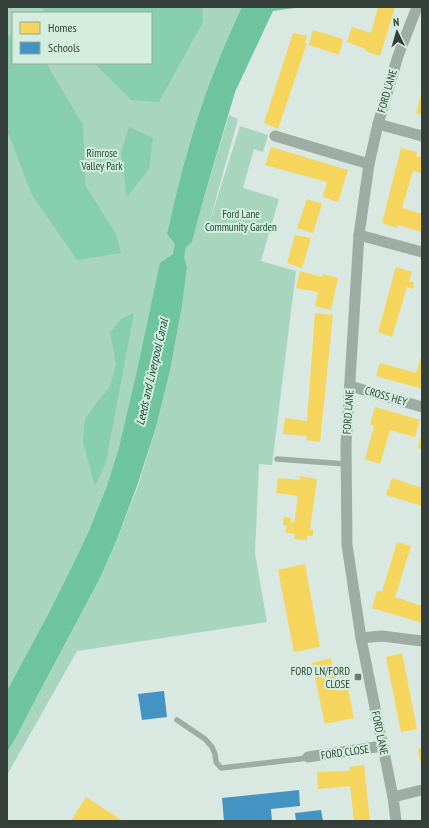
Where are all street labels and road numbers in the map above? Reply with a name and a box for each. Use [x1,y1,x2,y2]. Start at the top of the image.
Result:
street label: FORD LANE [374,67,400,114]
street label: CROSS HEY [363,383,409,409]
street label: FORD LANE [339,389,357,435]
street label: FORD LANE [369,710,392,756]
street label: FORD CLOSE [320,742,370,762]

